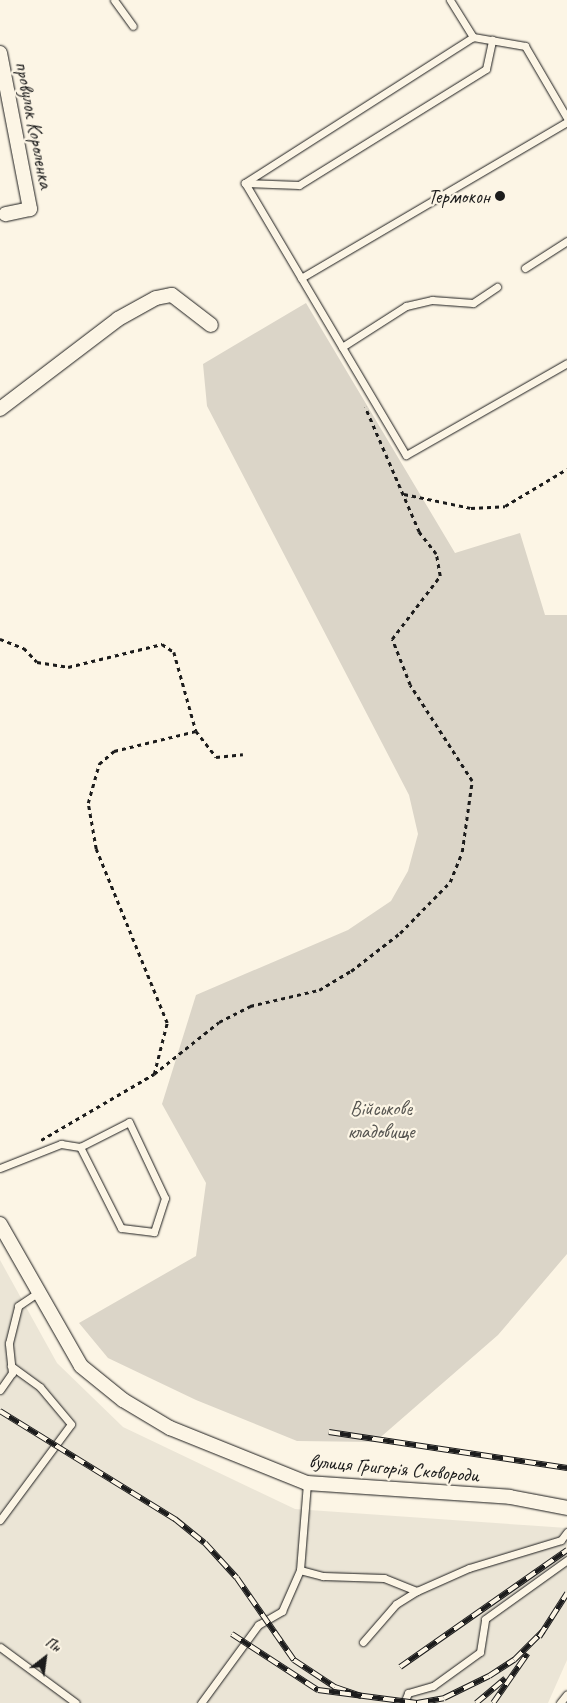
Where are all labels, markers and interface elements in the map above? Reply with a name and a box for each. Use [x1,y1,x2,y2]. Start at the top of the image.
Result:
street label: провулок Короленка [10,60,58,190]
place label: Термокон [428,184,490,208]
marker: Термокон [494,190,506,202]
park label: Військове кладовище [347,1096,415,1143]
street label: вулиця Григорія Сковороди [309,1449,479,1487]
north arrow [20,1633,70,1683]
text: Пн [42,1634,63,1656]

